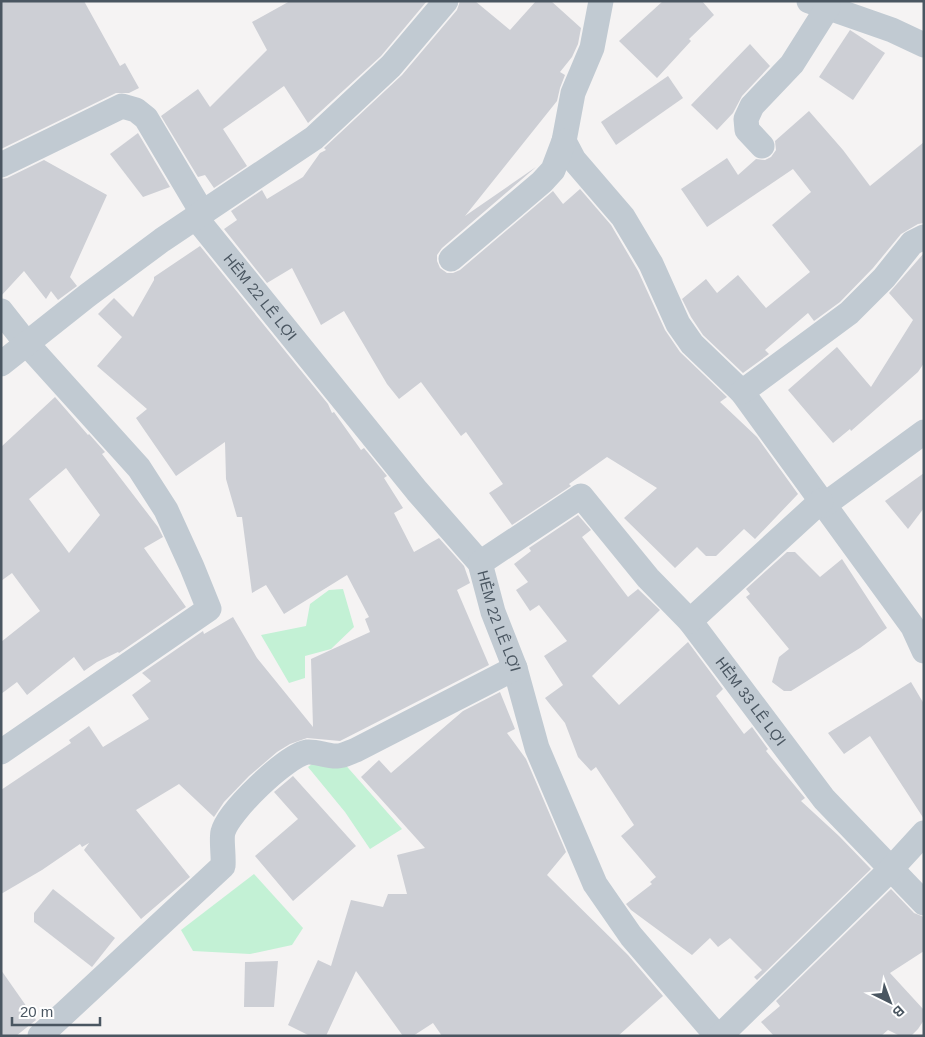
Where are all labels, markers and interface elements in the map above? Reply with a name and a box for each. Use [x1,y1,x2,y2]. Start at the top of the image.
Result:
street label: HẺM 22 LÊ LỢI [221,250,301,344]
street label: HẺM 22 LÊ LỢI [474,568,525,673]
street label: HẺM 33 LÊ LỢI [712,654,790,749]
north arrow [865,977,915,1027]
scale bar [12,994,100,1026]
text: B [890,1002,908,1021]
text: 20 m [20,1003,53,1020]

